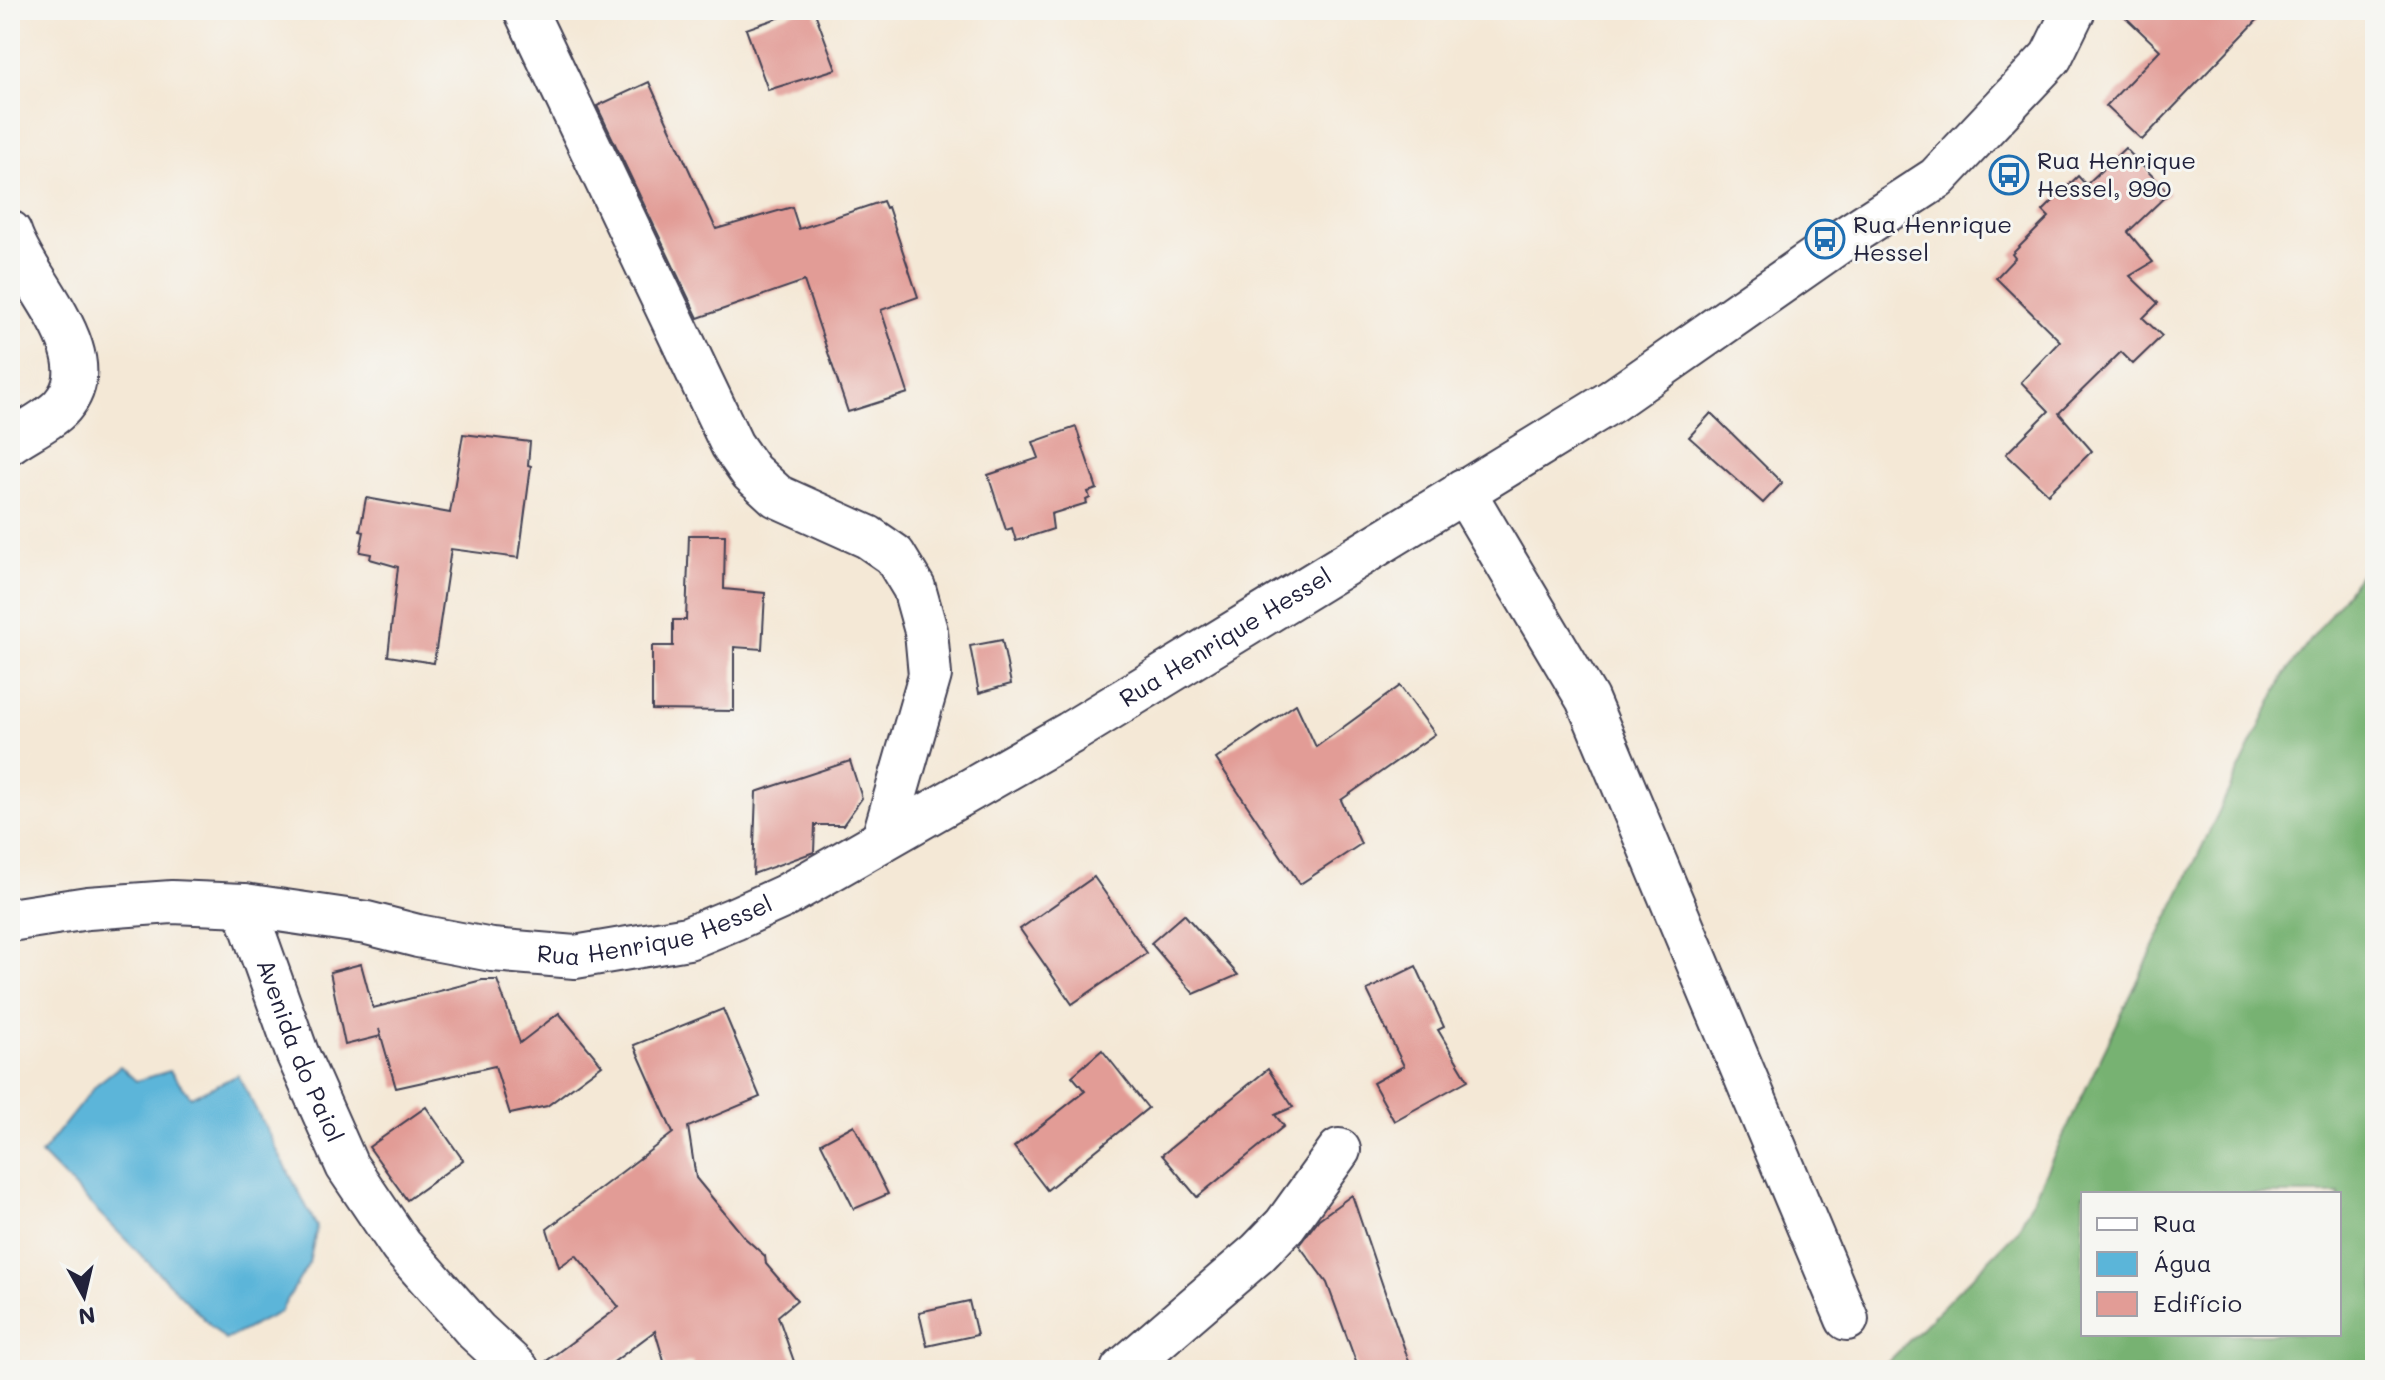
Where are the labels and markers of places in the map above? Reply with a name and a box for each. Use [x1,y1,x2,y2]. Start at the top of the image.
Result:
place label: Rua Henrique Hessel, 990 [2037,144,2196,203]
bus stop icon: Rua Henrique Hessel, 990 [1988,154,2030,196]
place label: Rua Henrique Hessel [1853,208,2012,267]
bus stop icon: Rua Henrique Hessel [1804,218,1846,260]

